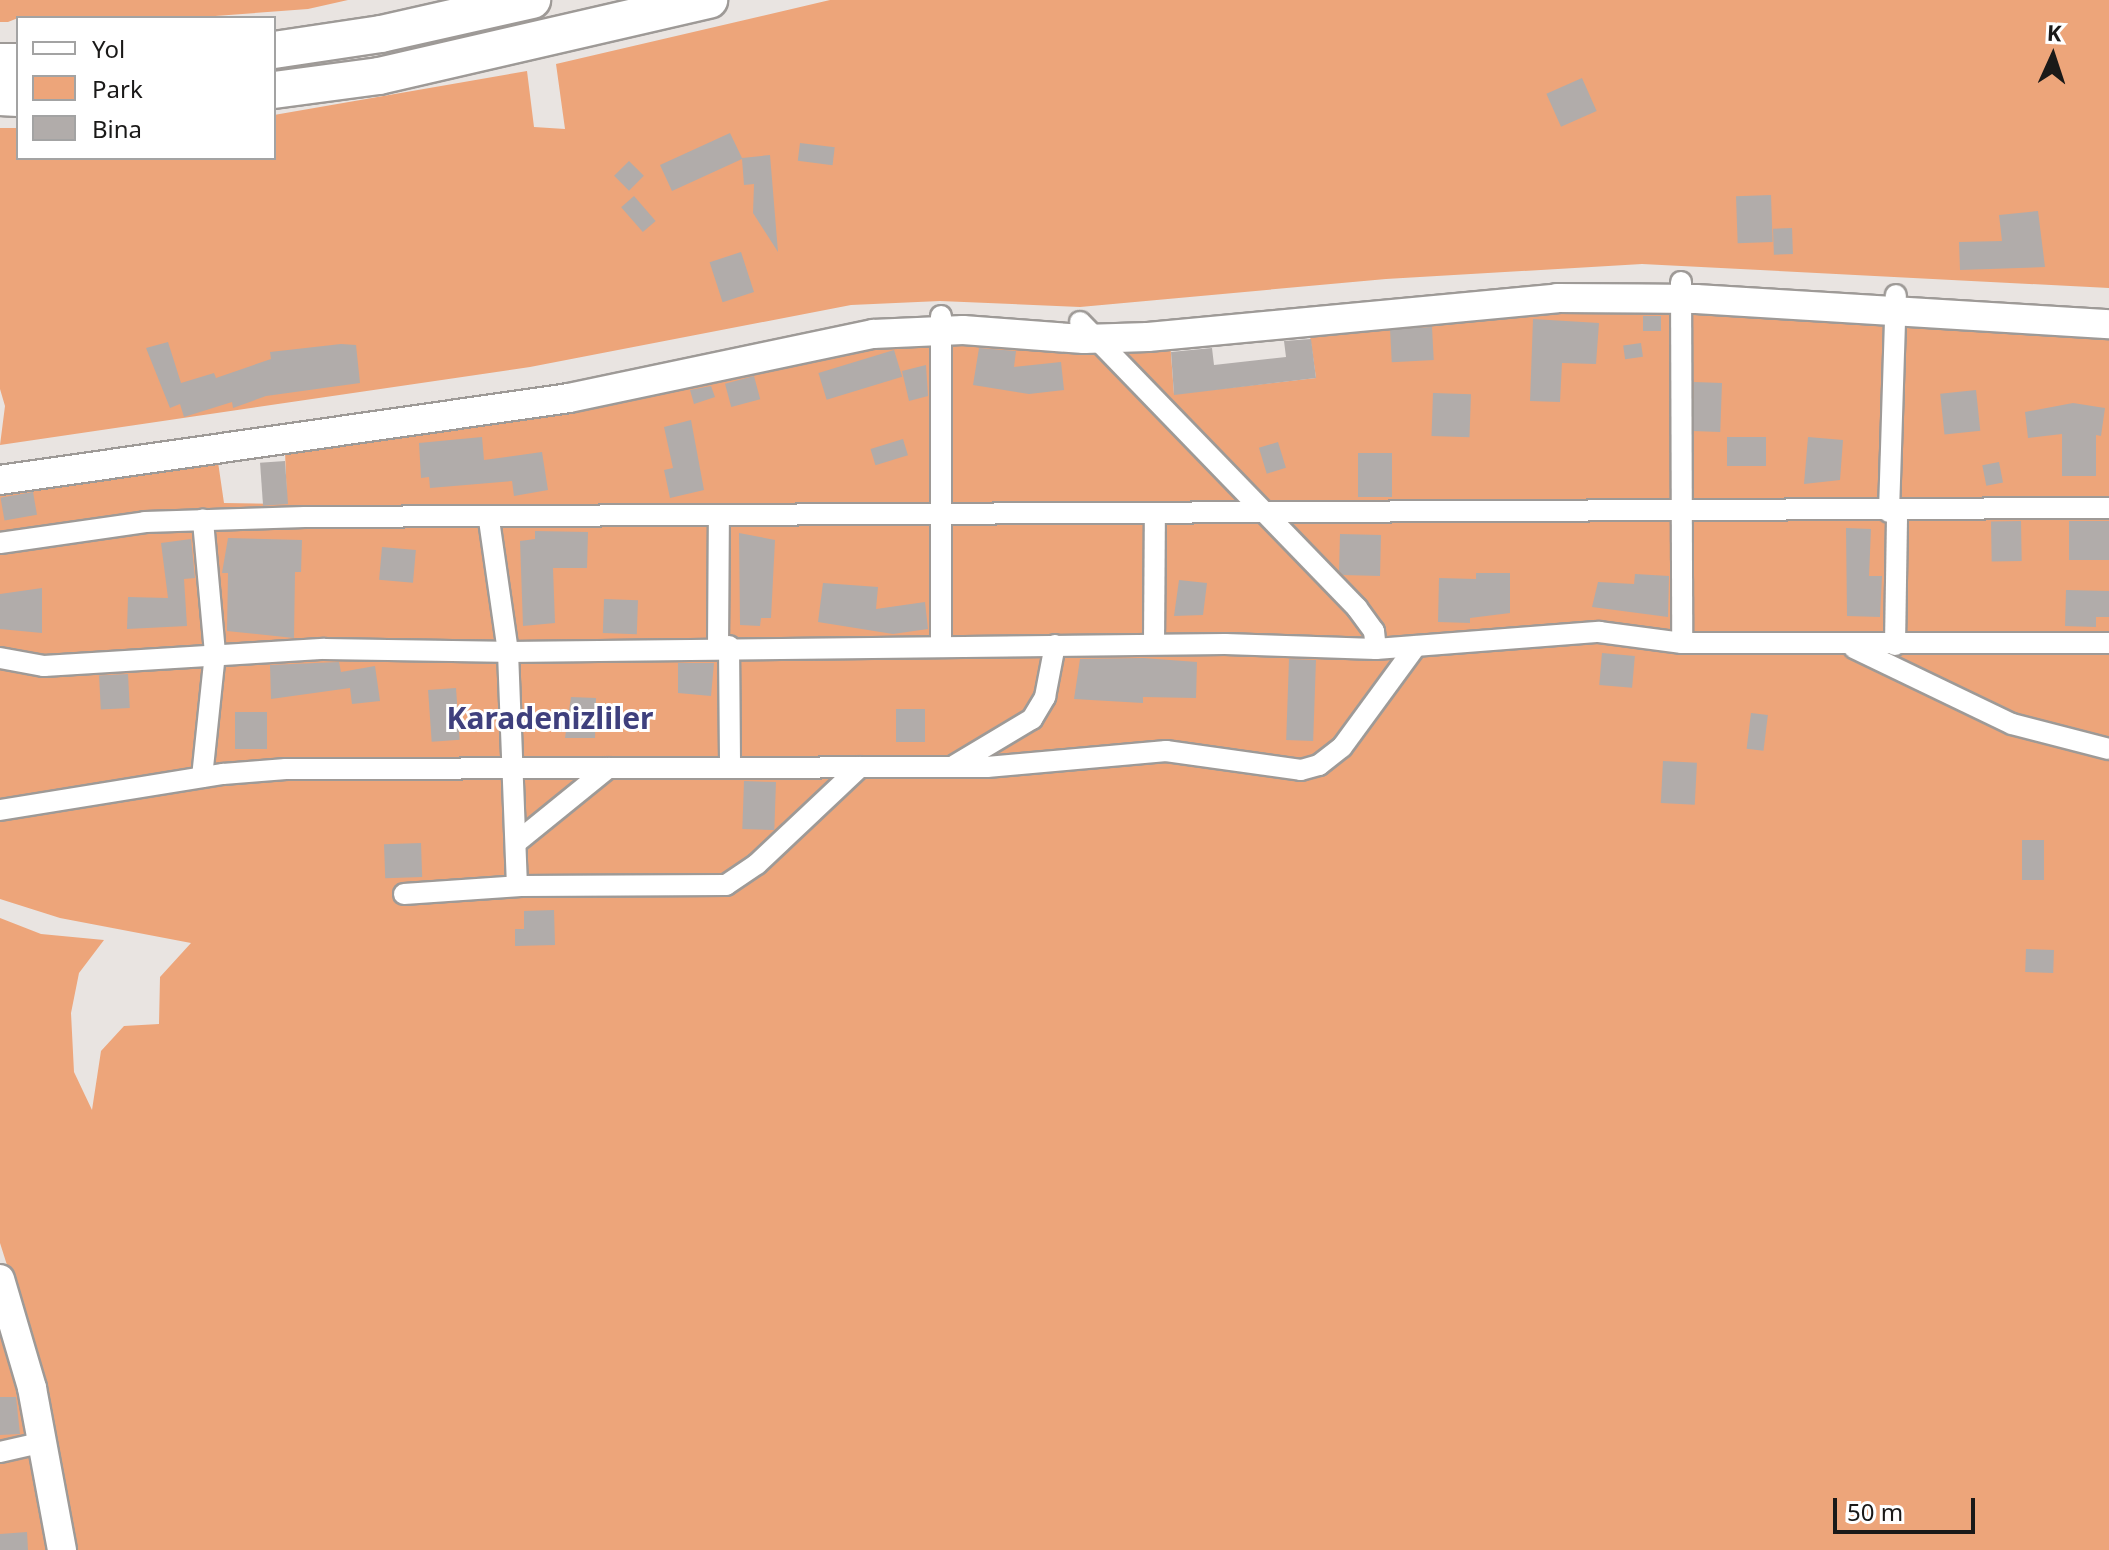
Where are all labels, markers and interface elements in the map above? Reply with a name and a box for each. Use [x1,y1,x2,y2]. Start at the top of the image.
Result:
legend [16,16,276,160]
north arrow [2013,16,2093,96]
text: K [2046,17,2062,47]
text: Yol [92,32,125,65]
text: Park [92,72,143,105]
text: Bina [92,112,142,145]
district label: Karadenizliler [447,700,653,736]
scale bar [1837,1482,1979,1532]
text: 50 m [1847,1495,1903,1528]

